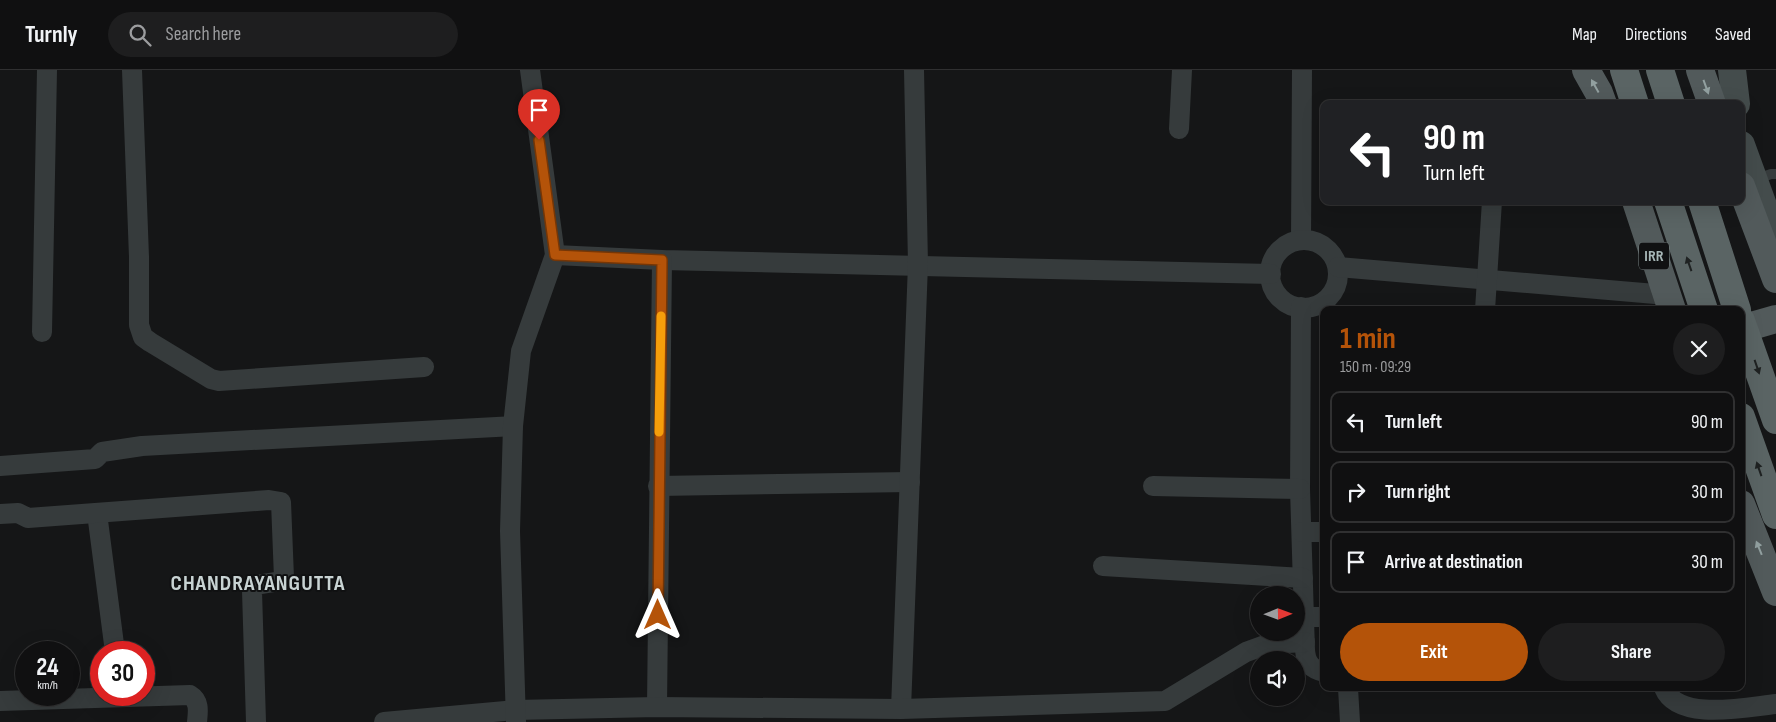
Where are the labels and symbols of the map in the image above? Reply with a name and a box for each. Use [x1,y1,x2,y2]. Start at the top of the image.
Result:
one-way arrow [1591,79,1599,94]
one-way arrow [1702,80,1710,95]
pin [518,89,560,140]
road number: IRR [1639,242,1669,270]
one-way arrow [1684,256,1692,271]
one-way arrow [1754,359,1762,374]
one-way arrow [1755,462,1762,477]
one-way arrow [1754,541,1762,555]
district label: CHANDRAYANGUTTA [171,570,345,597]
north arrow [1250,586,1305,641]
position arrow [631,588,683,640]
speed limit sign: 30 [90,641,155,706]

